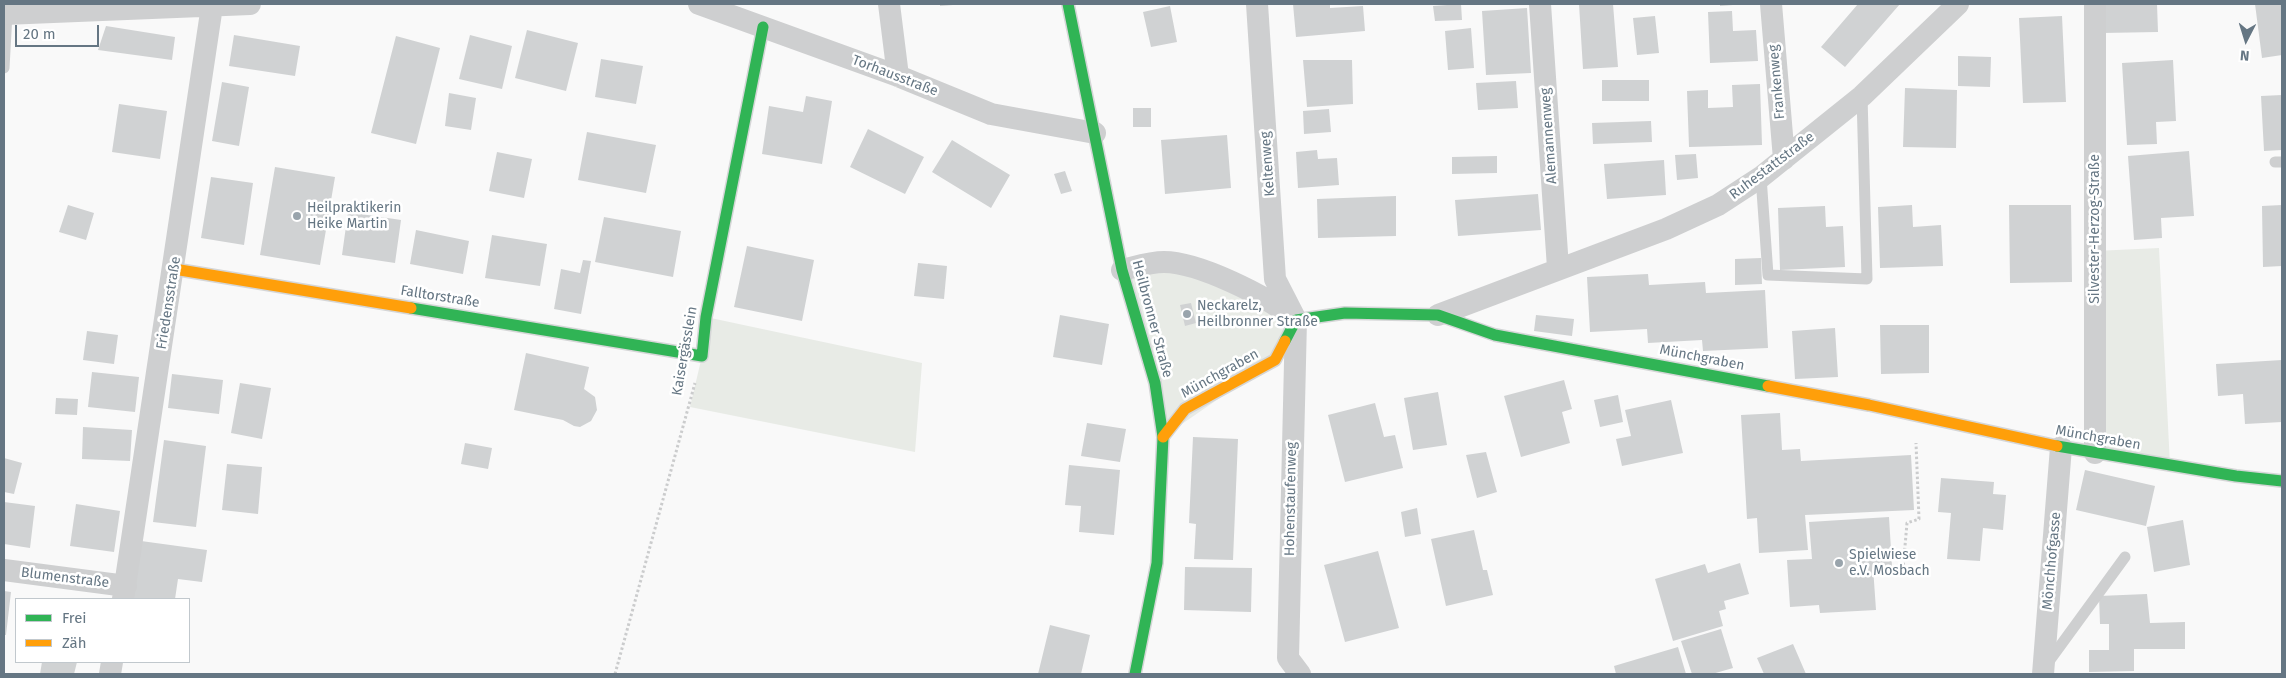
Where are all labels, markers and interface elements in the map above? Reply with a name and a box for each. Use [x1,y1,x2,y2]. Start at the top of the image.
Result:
scale bar [18,15,101,47]
north arrow [2221,15,2271,65]
text: 20 m [23,25,56,43]
street label: Frankenweg [1765,44,1789,120]
text: N [2239,47,2250,64]
street label: Torhausstraße [850,52,940,100]
street label: Alemannenweg [1537,87,1561,185]
street label: Ruhestattstraße [1726,129,1818,203]
street label: Keltenweg [1257,131,1279,197]
street label: Silvester-Herzog-Straße [2087,154,2103,304]
place label: Heilpraktikerin Heike Martin [307,200,401,232]
marker: Heilpraktikerin Heike Martin [291,210,303,222]
street label: Friedensstraße [153,255,185,351]
street label: Heilbronner Straße [1128,258,1176,380]
street label: Falltorstraße [399,282,481,312]
place label: Neckarelz, Heilbronner Straße [1197,298,1318,331]
street label: Kaisergässlein [669,305,701,397]
marker: Neckarelz, Heilbronner Straße [1181,308,1193,320]
street label: Münchgraben [1658,342,1746,374]
street label: Münchgraben [1178,346,1262,402]
street label: Münchgraben [2054,422,2142,454]
street label: Hohenstaufenweg [1282,442,1300,556]
street label: Mönchhofgasse [2039,511,2065,611]
place label: Spielwiese e.V. Mosbach [1849,547,1930,580]
marker: Spielwiese e.V. Mosbach [1833,557,1845,569]
street label: Blumenstraße [20,564,110,592]
legend [15,598,190,663]
text: Frei [62,609,87,627]
text: Zäh [62,634,87,652]

